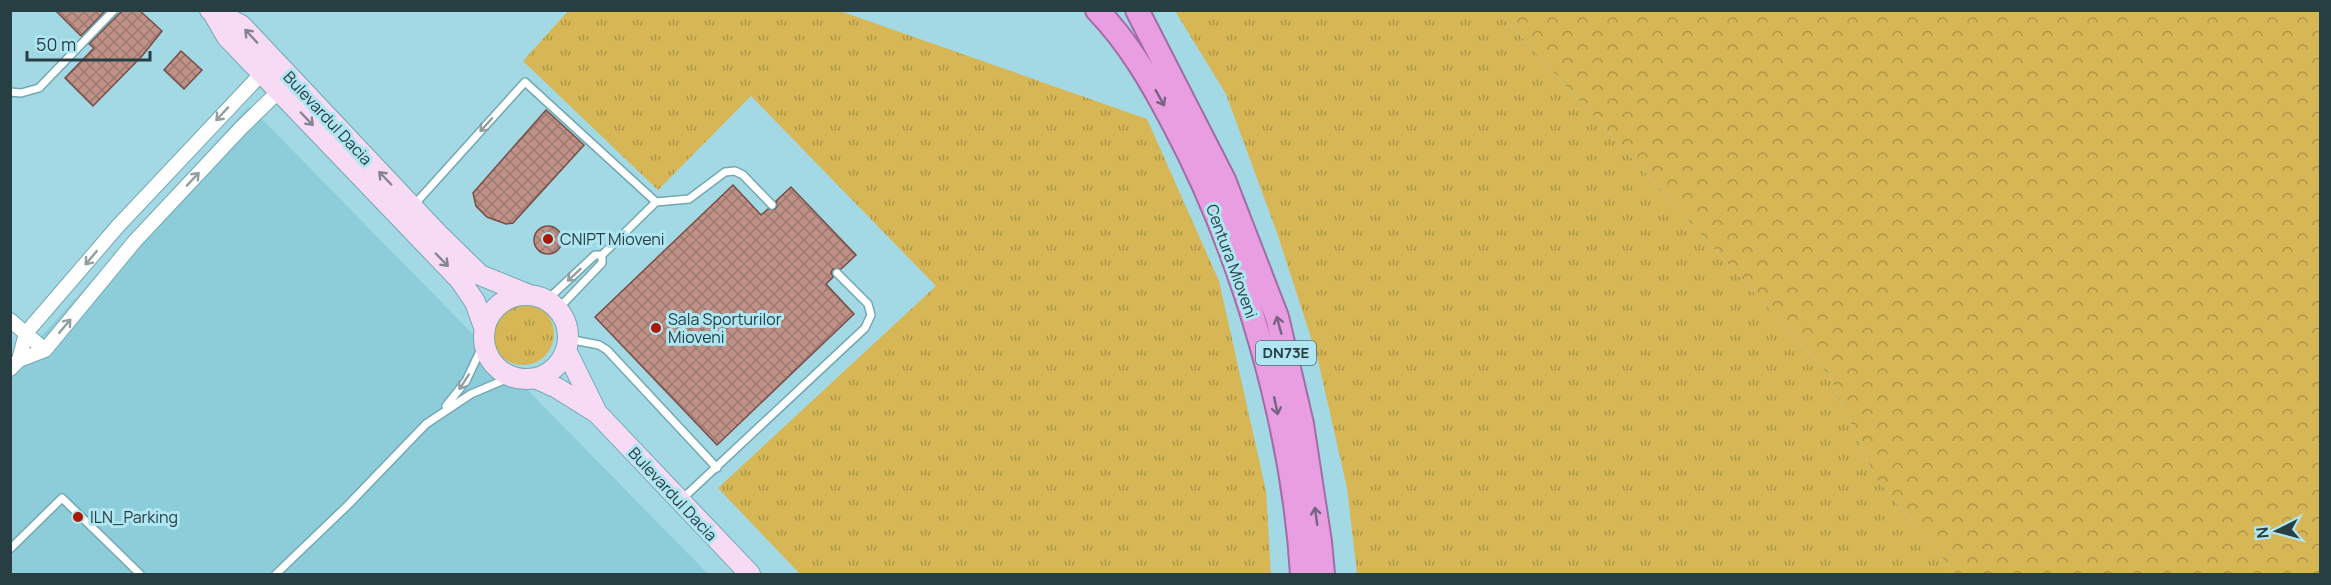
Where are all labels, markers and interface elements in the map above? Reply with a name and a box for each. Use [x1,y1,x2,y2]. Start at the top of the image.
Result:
scale bar [27,24,150,62]
one-way arrow [244,29,258,44]
text: 50 m [36,32,76,56]
street label: Bulevardul Dacia [279,66,377,170]
one-way arrow [1154,89,1166,106]
one-way arrow [215,107,229,122]
one-way arrow [300,112,315,127]
one-way arrow [479,117,493,132]
one-way arrow [378,171,392,186]
one-way arrow [186,172,200,187]
street label: Centura Mioveni [1201,201,1263,321]
place label: CNIPT Mioveni [560,228,665,250]
marker: CNIPT Mioveni [541,232,555,246]
one-way arrow [84,250,97,266]
one-way arrow [435,253,449,268]
one-way arrow [566,268,581,283]
place label: Sala Sporturilor Mioveni [668,308,782,348]
one-way arrow [1273,316,1285,335]
one-way arrow [58,318,71,334]
marker: Sala Sporturilor Mioveni [649,321,663,335]
road number: DN73E [1256,341,1316,365]
one-way arrow [458,374,471,391]
one-way arrow [1271,395,1282,415]
street label: Bulevardul Dacia [624,442,722,546]
north arrow [2247,501,2307,561]
place label: ILN_Parking [90,506,178,528]
one-way arrow [1311,507,1322,527]
marker: ILN_Parking [71,510,85,524]
text: N [2251,526,2274,539]

